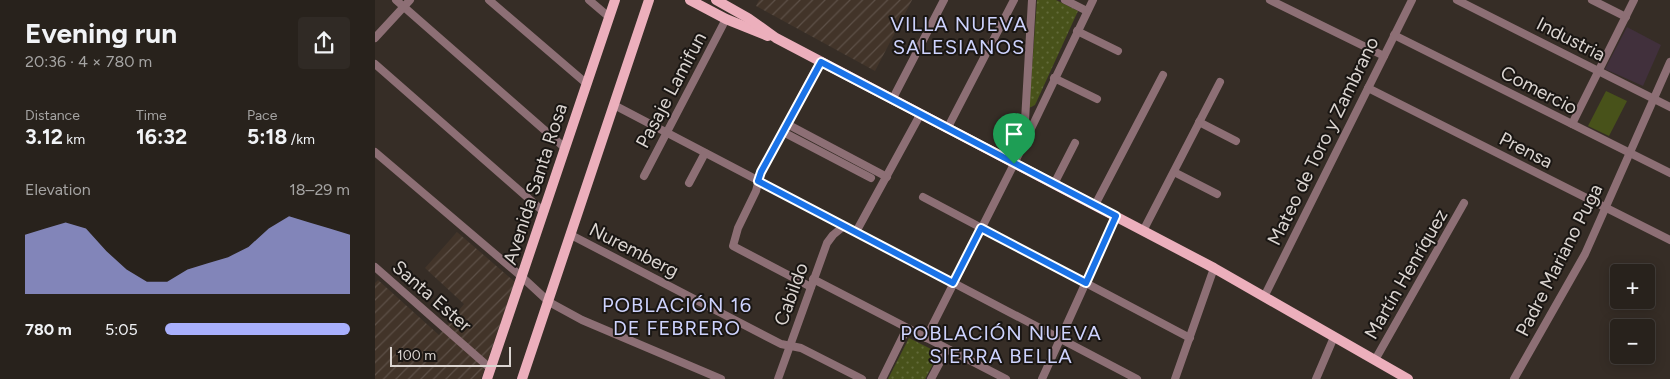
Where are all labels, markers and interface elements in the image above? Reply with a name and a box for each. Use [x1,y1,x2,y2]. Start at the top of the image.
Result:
district label: VILLA NUEVA SALESIANOS [890,12,1028,59]
street label: Industria [1533,12,1609,66]
text: Evening run [25,16,177,50]
button: share [298,17,350,69]
street label: Pasaje Lamifun [631,28,711,152]
street label: Mateo de Toro y Zambrano [1262,33,1384,249]
text: 20:36 · 4 × 780 m [25,52,152,71]
street label: Comercio [1497,61,1581,119]
street label: Avenida Santa Rosa [498,100,572,268]
text: Distance [25,107,80,124]
text: Time [136,107,167,124]
text: Pace [247,107,277,124]
pin [993,113,1035,164]
icon: arrive [1000,120,1028,148]
text: 3.12 [25,124,63,149]
text: 16:32 [136,124,187,149]
text: 5:18 [247,124,287,149]
street label: Prensa [1495,127,1557,173]
text: km [63,131,85,148]
text: /km [287,131,315,148]
text: Elevation [25,180,91,199]
text: 18–29 m [289,180,350,199]
street label: Padre Mariano Puga [1511,180,1607,340]
street label: Martín Henríquez [1359,205,1453,343]
street label: Nuremberg [585,218,683,282]
street label: Santa Ester [388,255,477,337]
street label: Cabildo [769,259,813,329]
map controls [1610,264,1655,364]
button: + [1610,264,1655,309]
district label: POBLACIÓN 16 DE FEBRERO [602,293,752,340]
button: − [1610,319,1655,364]
text: 780 m [25,320,72,339]
text: 5:05 [105,320,138,339]
district label: POBLACIÓN NUEVA SIERRA BELLA [900,321,1102,368]
scale bar [390,344,511,367]
text: 100 m [397,347,436,364]

